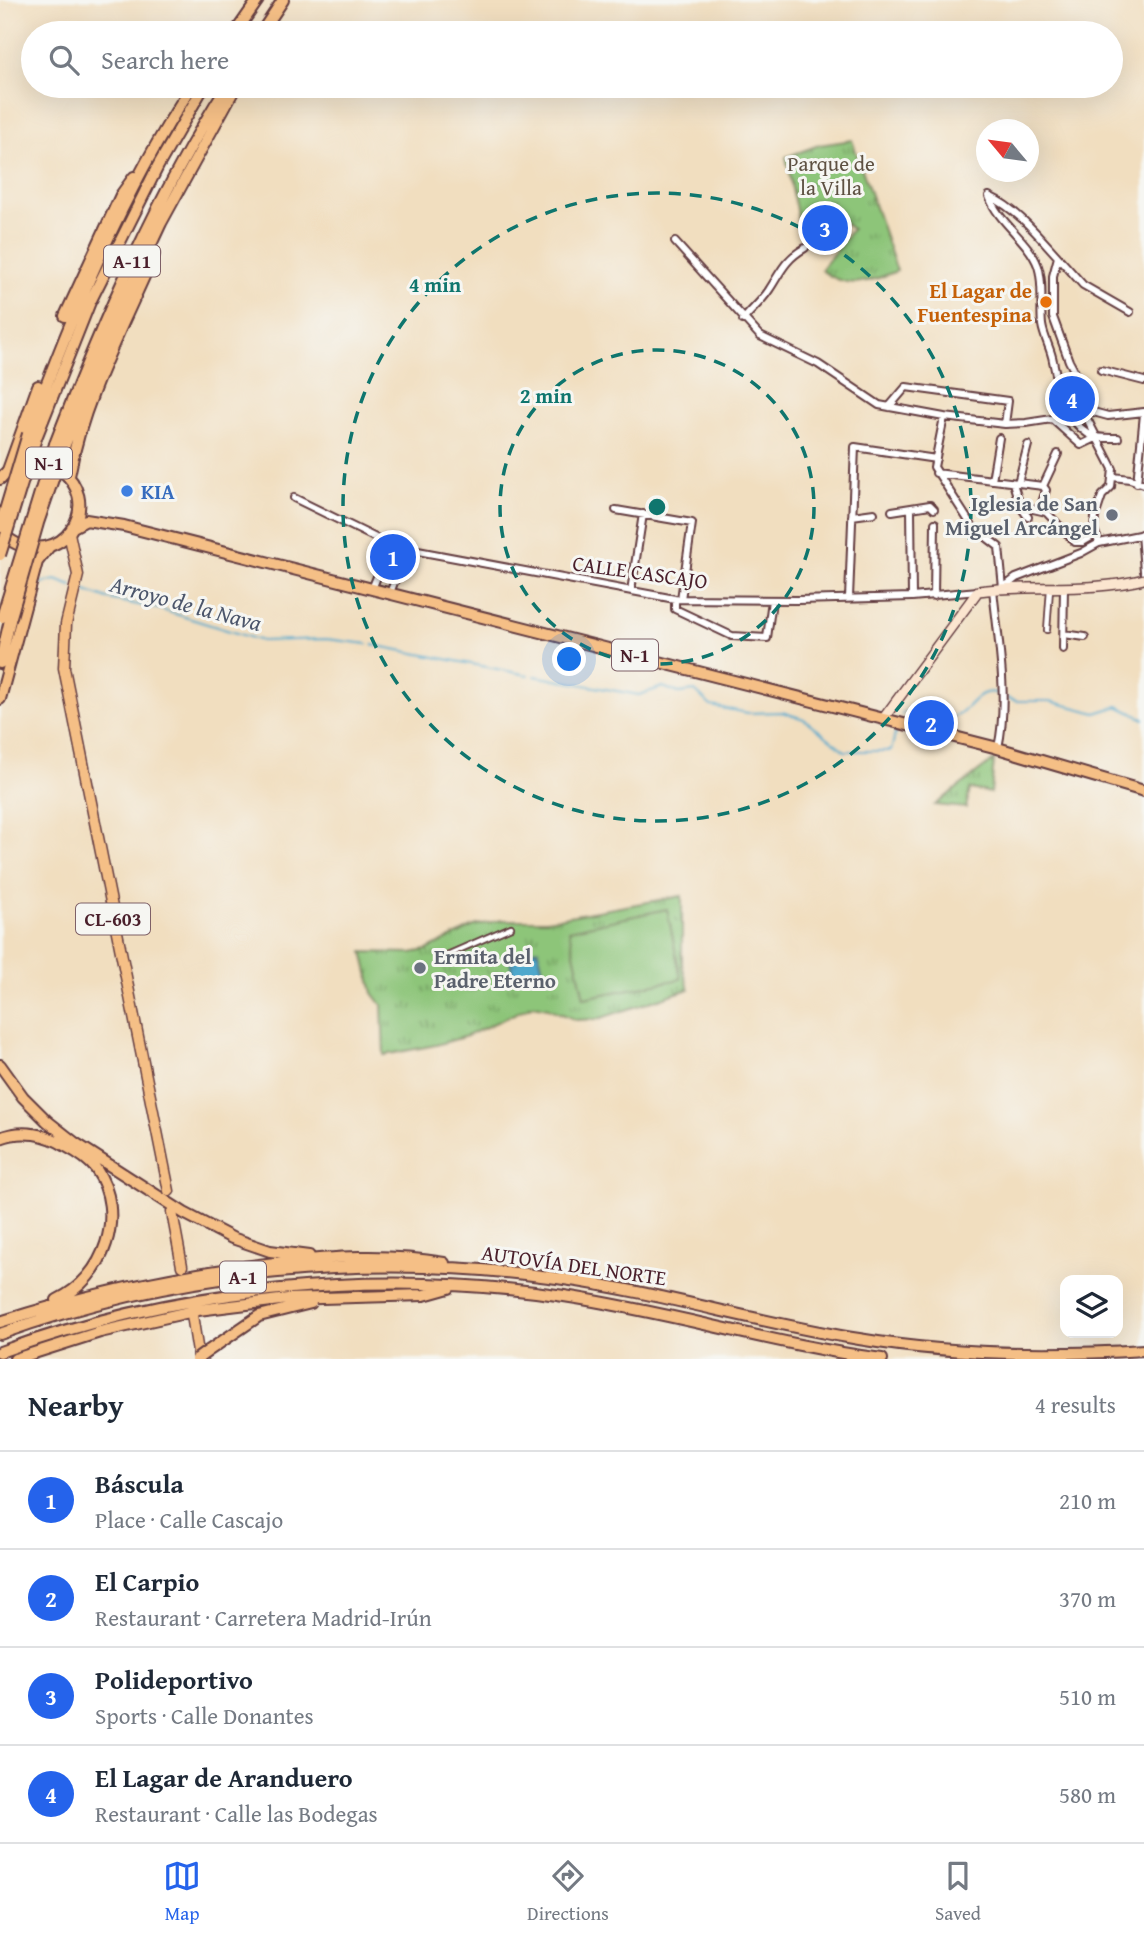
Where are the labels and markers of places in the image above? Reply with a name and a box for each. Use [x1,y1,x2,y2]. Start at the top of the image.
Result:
pin: 3 [802,202,848,254]
place label: El Lagar de Fuentespina [917,275,1032,330]
marker: El Lagar de Fuentespina [1038,294,1054,310]
pin: 4 [1049,373,1095,425]
place label: KIA [141,476,175,507]
marker: KIA [119,483,135,499]
place label: Iglesia de San Miguel Arcángel [945,488,1099,543]
centre of rings [645,495,669,519]
marker: Iglesia de San Miguel Arcángel [1104,507,1120,523]
pin: 1 [370,531,416,583]
pin: 2 [908,697,954,749]
place label: Ermita del Padre Eterno [434,941,556,996]
marker: Ermita del Padre Eterno [412,960,428,976]

